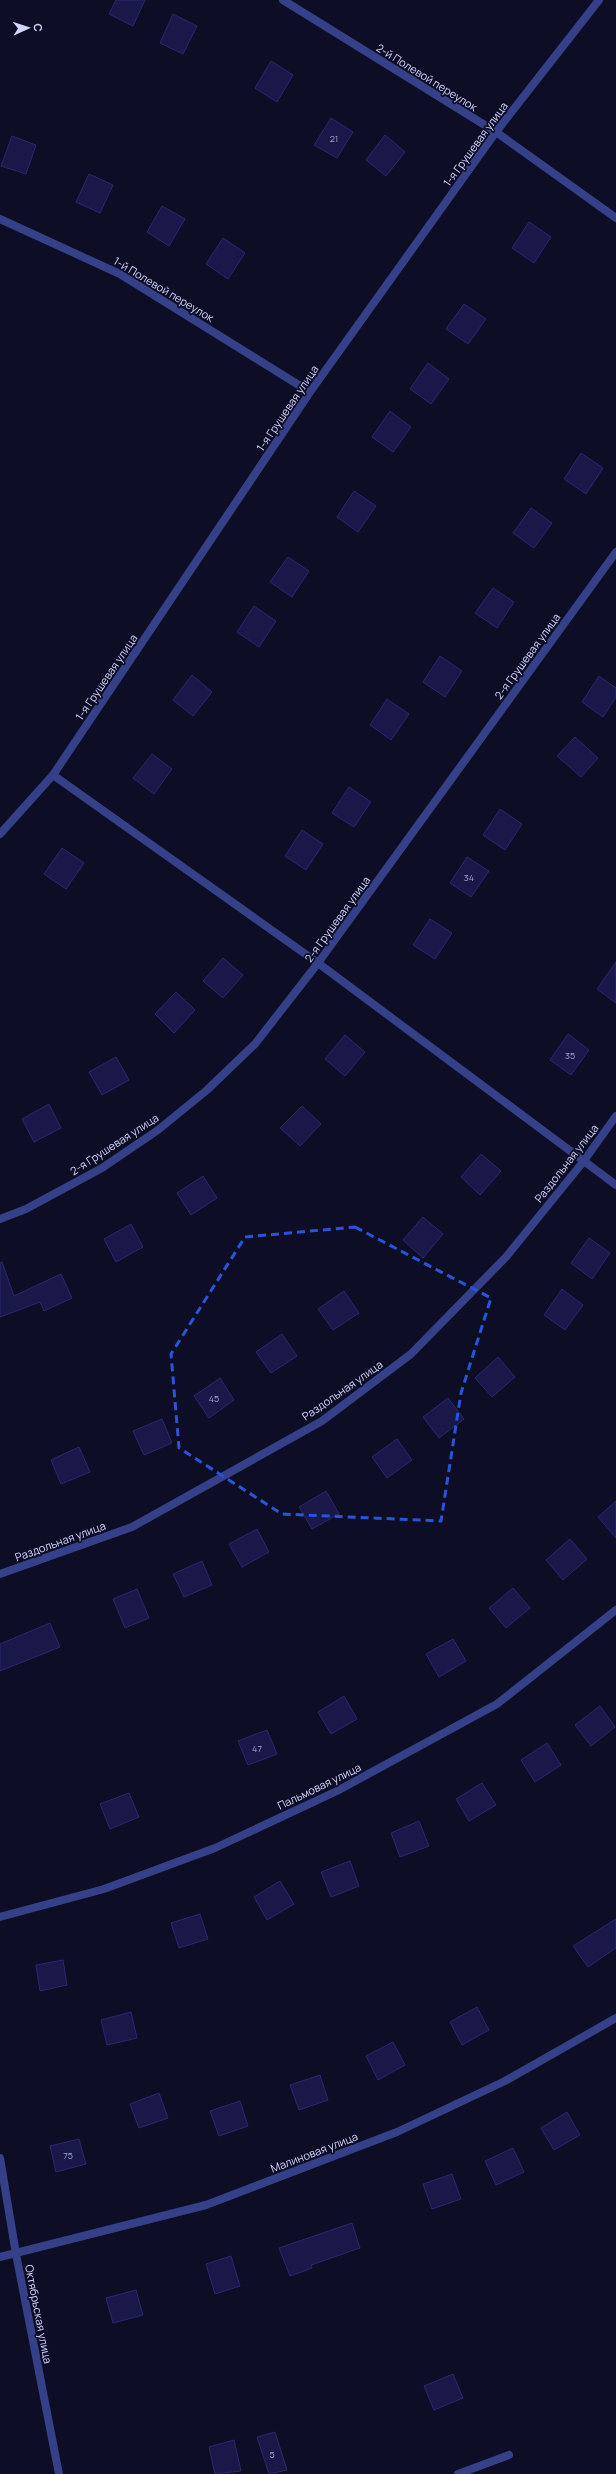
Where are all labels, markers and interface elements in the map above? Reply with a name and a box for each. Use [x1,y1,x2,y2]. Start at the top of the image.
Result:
north arrow [8,8,48,48]
text: С [31,23,46,32]
street label: 2-й Полевой переулок [374,40,481,115]
street label: 1-я Грушевая улица [439,99,511,189]
house number: 21 [330,132,338,145]
street label: 1-й Полевой переулок [111,253,217,325]
street label: 1-я Грушевая улица [253,362,321,454]
street label: 2-я Грушевая улица [491,610,563,702]
street label: 1-я Грушевая улица [72,631,140,723]
house number: 34 [464,871,474,884]
street label: 2-я Грушевая улица [301,873,373,965]
house number: 35 [565,1049,575,1062]
street label: 2-я Грушевая улица [67,1110,161,1178]
street label: Раздольная улица [531,1121,601,1205]
street label: Раздольная улица [299,1356,385,1424]
house number: 45 [209,1392,219,1405]
street label: Раздольная улица [13,1518,107,1564]
house number: 47 [252,1742,262,1755]
street label: Пальмовая улица [275,1759,363,1813]
street label: Малиновая улица [268,2128,360,2176]
house number: 75 [63,2149,73,2162]
street label: Октябрьская улица [22,2263,56,2365]
house number: 5 [269,2448,275,2461]

